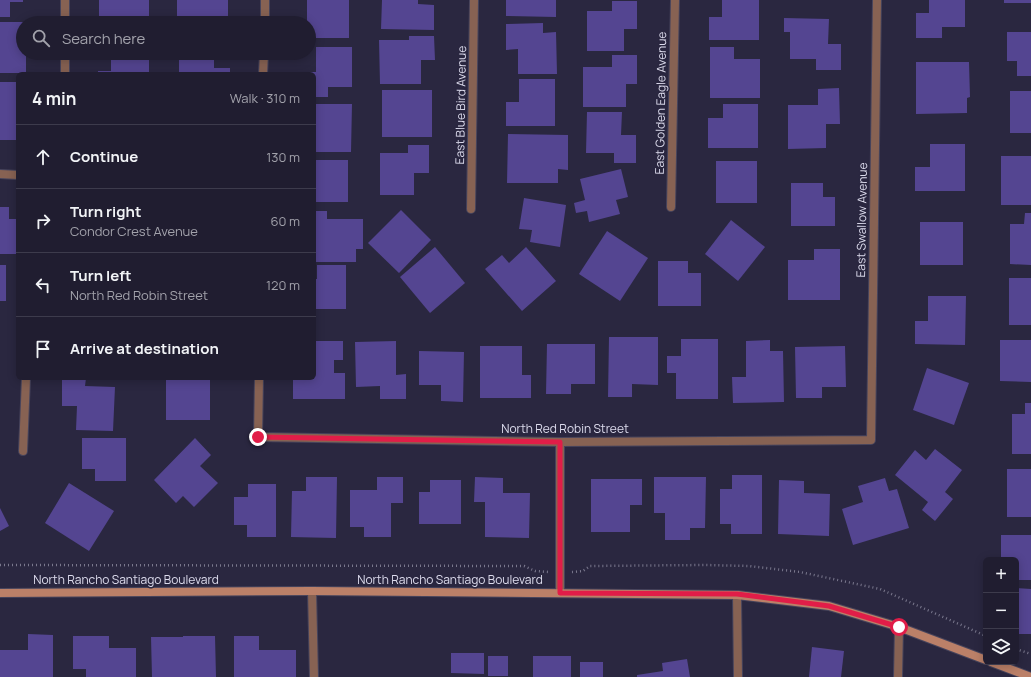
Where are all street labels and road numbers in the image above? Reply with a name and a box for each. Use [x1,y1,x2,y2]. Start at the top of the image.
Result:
street label: East Golden Eagle Avenue [651,31,670,175]
street label: East Blue Bird Avenue [451,46,470,164]
street label: East Swallow Avenue [852,162,871,278]
street label: North Red Robin Street [501,420,629,437]
street label: North Rancho Santiago Boulevard [33,571,219,588]
street label: North Rancho Santiago Boulevard [357,571,543,588]

